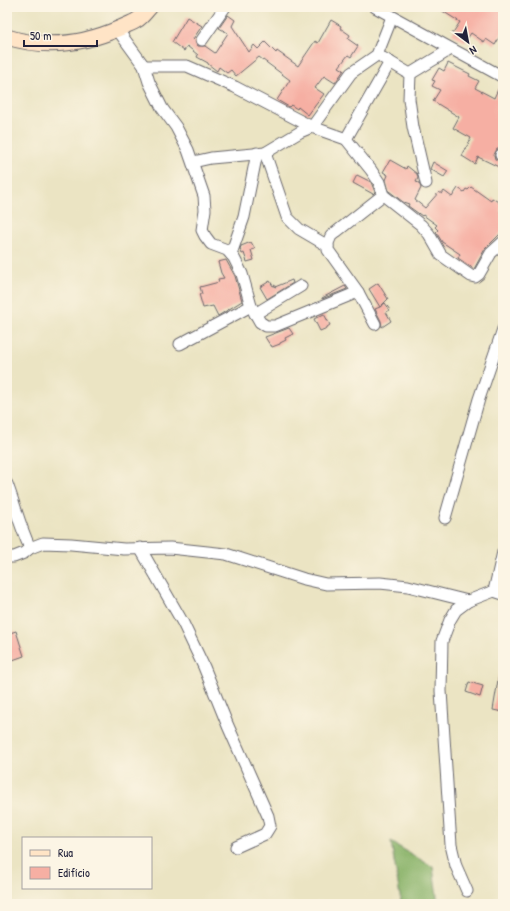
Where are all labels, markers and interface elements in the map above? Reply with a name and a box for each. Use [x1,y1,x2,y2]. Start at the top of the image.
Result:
scale bar [24,22,97,48]
north arrow [448,22,488,62]
text: 50 m [30,27,51,44]
text: N [467,43,479,58]
legend [22,837,152,889]
text: Rua [58,844,73,861]
text: Edifício [58,864,90,881]

